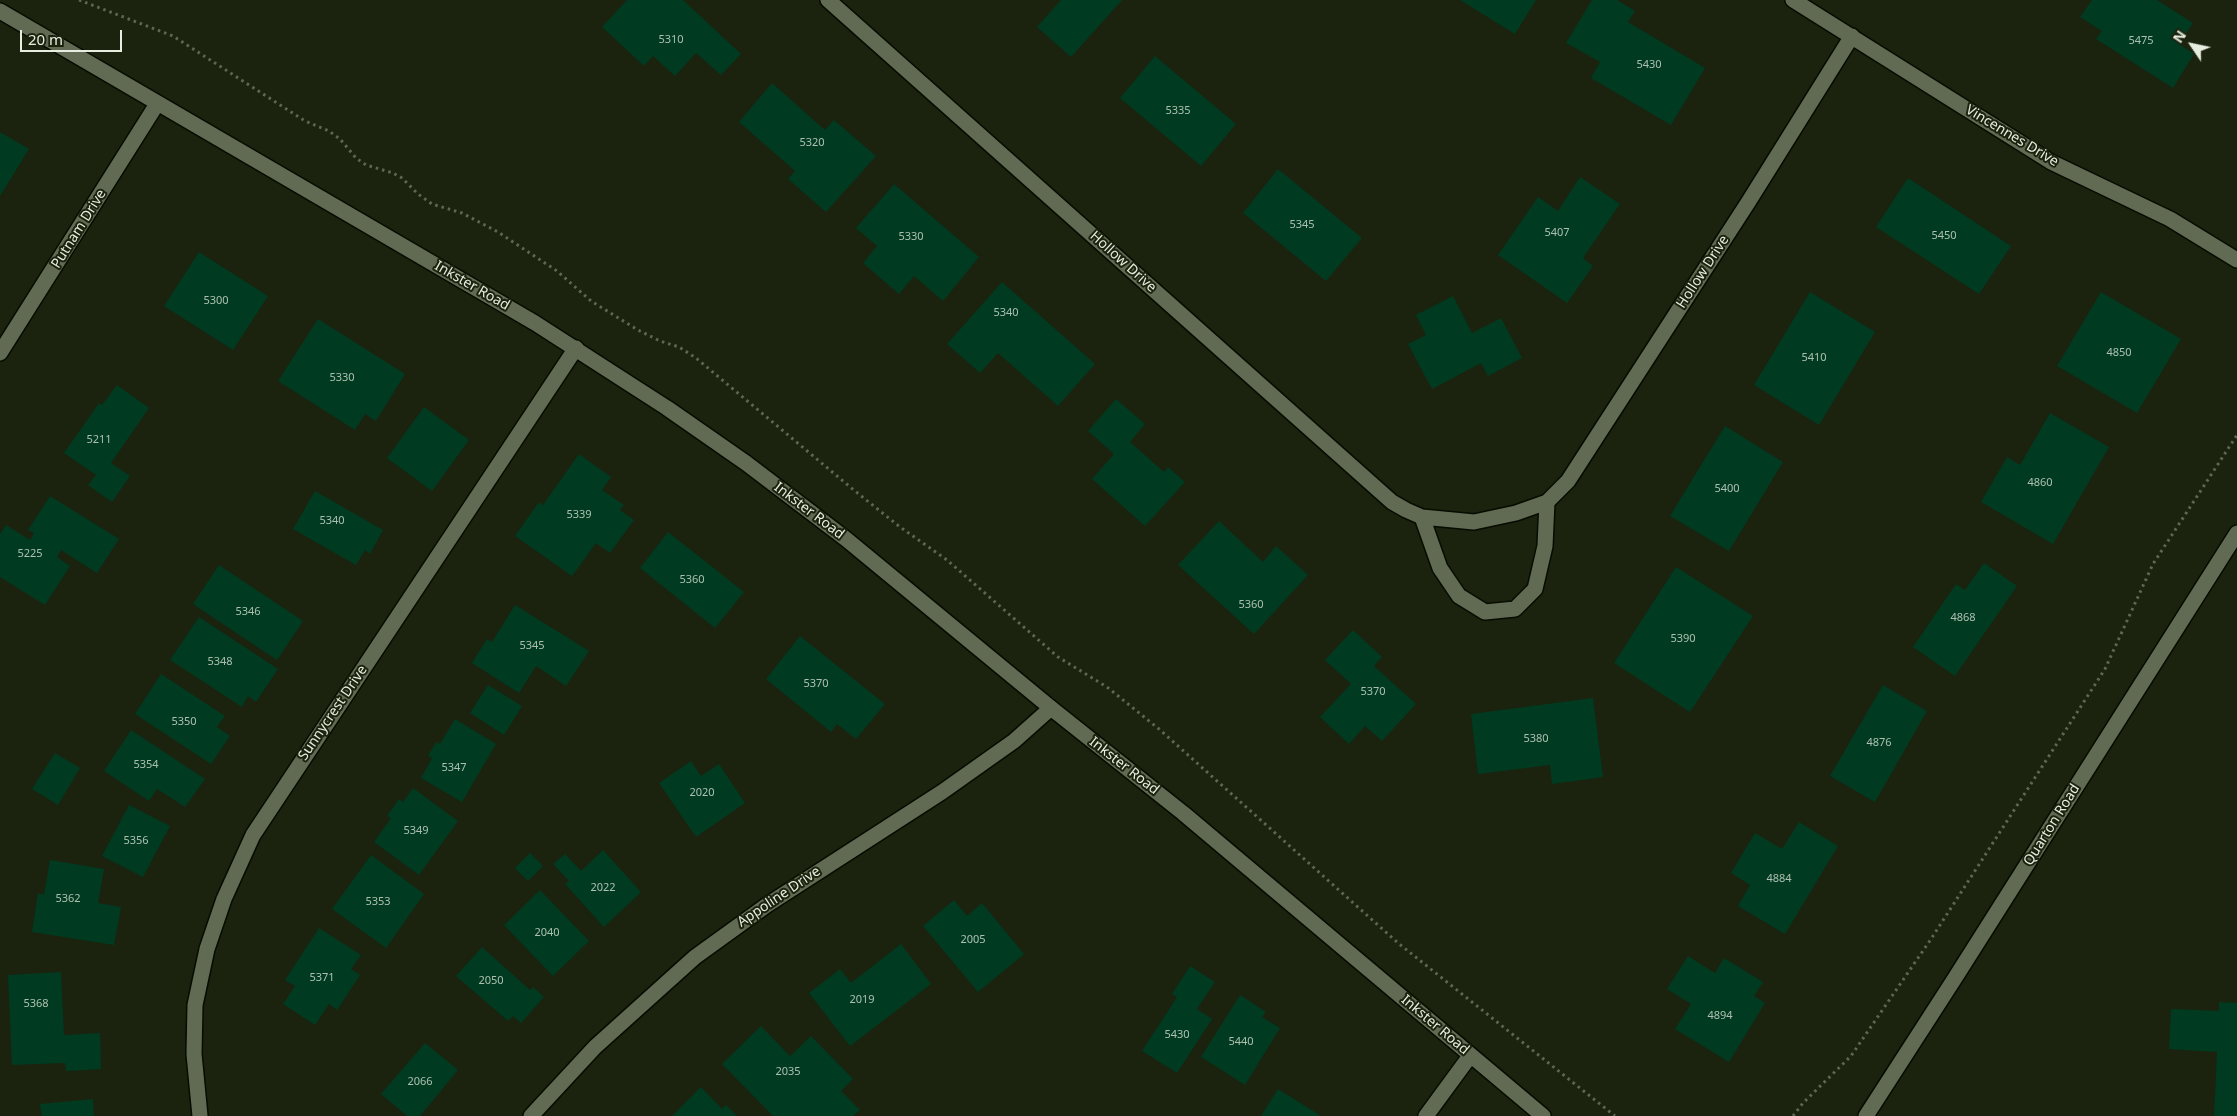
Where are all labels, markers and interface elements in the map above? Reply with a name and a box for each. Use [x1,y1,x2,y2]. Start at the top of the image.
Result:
scale bar [22,20,125,52]
north arrow [2167,20,2217,70]
text: N [2168,26,2190,46]
text: 20 m [28,29,63,49]
house number: 5310 [658,33,684,47]
house number: 5475 [2128,34,2154,48]
house number: 5430 [1636,58,1662,72]
street label: Vincennes Drive [1962,102,2062,170]
house number: 5335 [1165,104,1191,118]
house number: 5320 [799,136,825,150]
street label: Putnam Drive [48,186,110,272]
house number: 5345 [1289,218,1315,232]
house number: 5407 [1544,226,1570,240]
street label: Hollow Drive [1086,228,1160,296]
house number: 5450 [1931,229,1957,243]
house number: 5330 [898,230,924,244]
street label: Hollow Drive [1673,232,1733,312]
street label: Inkster Road [432,258,512,314]
house number: 5300 [203,294,229,308]
house number: 5340 [993,306,1019,320]
house number: 4850 [2106,346,2132,360]
house number: 5410 [1801,351,1827,365]
house number: 5330 [329,371,355,385]
house number: 5211 [86,433,112,447]
house number: 4860 [2027,476,2053,490]
street label: Inkster Road [771,479,847,543]
house number: 5400 [1714,482,1740,496]
house number: 5339 [566,508,592,522]
house number: 5340 [319,514,345,528]
house number: 5225 [17,547,43,561]
house number: 5360 [679,573,705,587]
house number: 5360 [1238,598,1264,612]
house number: 5346 [235,605,261,619]
house number: 4868 [1950,611,1976,625]
house number: 5390 [1670,632,1696,646]
house number: 5345 [519,639,545,653]
house number: 5348 [207,655,233,669]
street label: Sunnycrest Drive [295,662,371,764]
house number: 5370 [803,677,829,691]
house number: 5370 [1360,685,1386,699]
house number: 5350 [171,715,197,729]
house number: 5380 [1523,732,1549,746]
street label: Inkster Road [1086,734,1162,798]
house number: 4876 [1866,736,1892,750]
house number: 5354 [133,758,159,772]
house number: 5347 [441,761,467,775]
street label: Quarton Road [2020,781,2084,869]
house number: 2020 [689,786,715,800]
house number: 5349 [403,824,429,838]
house number: 5356 [123,834,149,848]
street label: Appoline Drive [734,863,824,931]
house number: 4884 [1766,872,1792,886]
house number: 2022 [590,881,616,895]
house number: 5362 [55,892,81,906]
house number: 5353 [365,895,391,909]
house number: 2040 [534,926,560,940]
house number: 2005 [960,933,986,947]
house number: 5371 [309,971,335,985]
house number: 2050 [478,974,504,988]
street label: Inkster Road [1398,992,1472,1058]
house number: 2019 [849,993,875,1007]
house number: 5368 [23,997,49,1011]
house number: 4894 [1707,1009,1733,1023]
house number: 5430 [1164,1028,1190,1042]
house number: 5440 [1228,1035,1254,1049]
house number: 2035 [775,1065,801,1079]
house number: 2066 [407,1075,433,1089]

